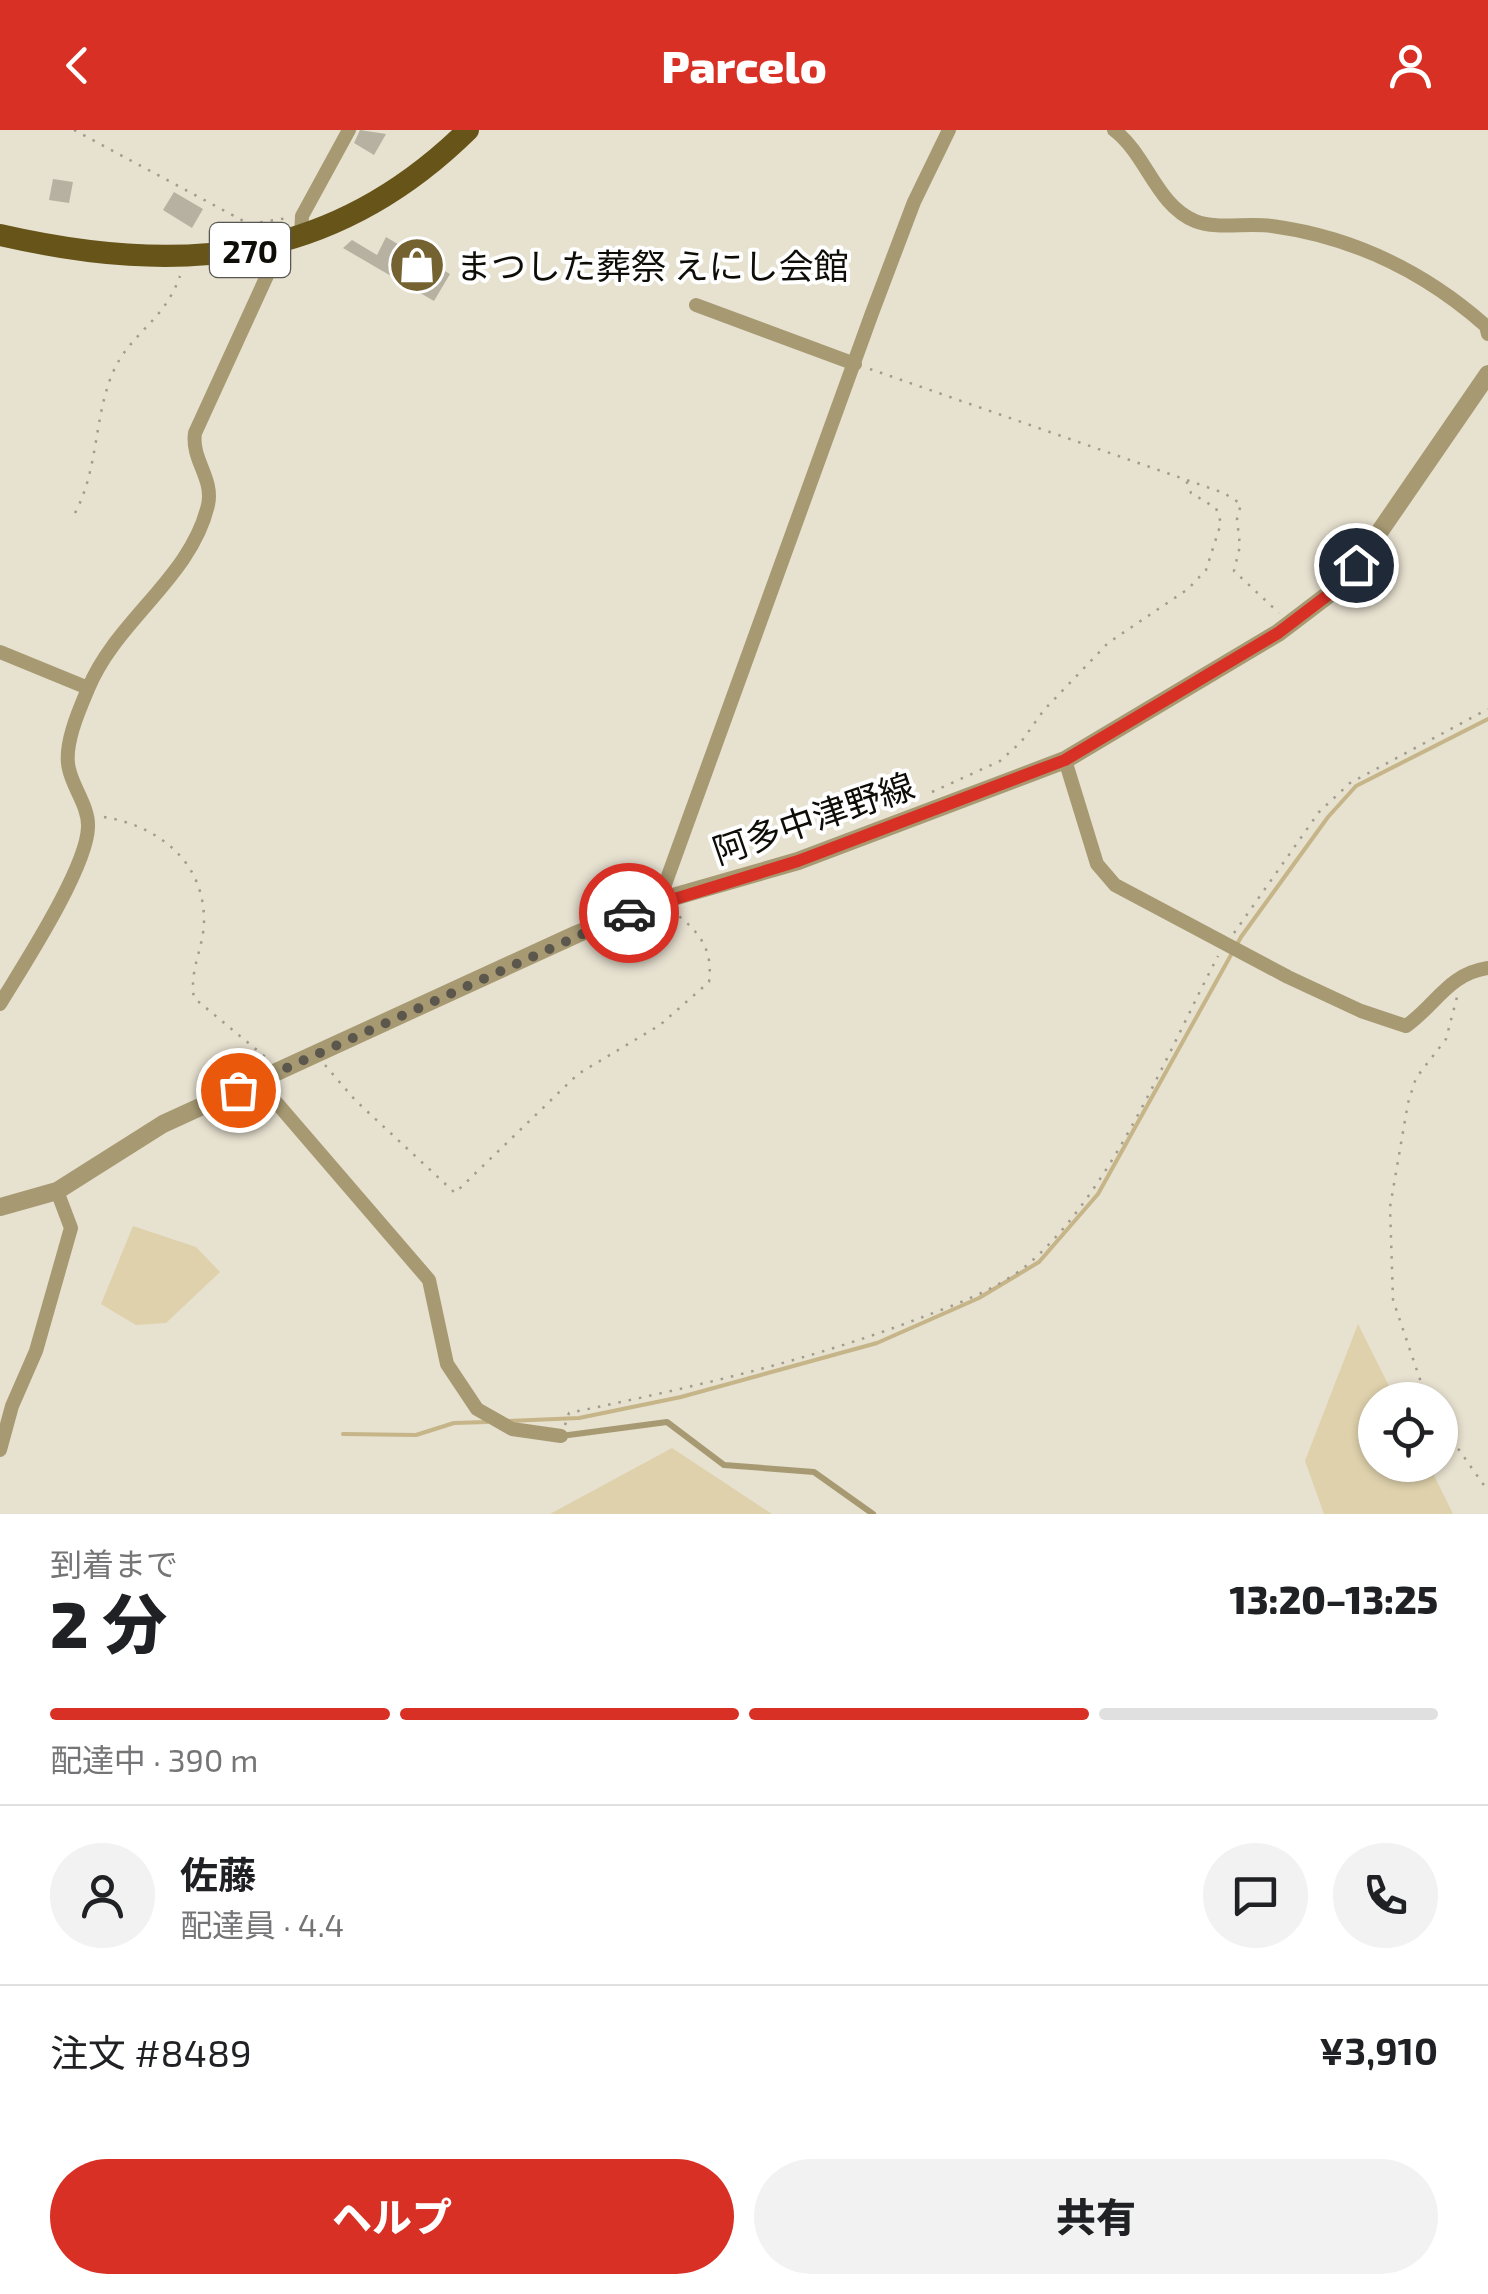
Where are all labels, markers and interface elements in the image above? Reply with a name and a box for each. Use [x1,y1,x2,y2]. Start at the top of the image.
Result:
icon: back [50,38,105,93]
text: Parcelo [661,38,827,92]
icon: person [1383,38,1438,93]
road number: 270 [210,223,290,277]
shop icon: まつした葬祭 えにし会館 [387,235,447,295]
place label: まつした葬祭 えにし会館 [456,244,849,286]
pin [1314,523,1399,608]
icon: home [1329,538,1384,593]
street label: 阿多中津野線 [707,763,919,871]
courier [579,863,679,963]
icon: car [602,886,657,941]
pin [196,1048,281,1133]
icon: bag [211,1063,266,1118]
map controls [1358,1382,1458,1482]
button: locate [1358,1382,1458,1482]
text: 到着まで [50,1544,178,1582]
text: 13:20–13:25 [1230,1576,1438,1622]
text: 2 分 [50,1583,167,1661]
text: 配達中 · 390 m [50,1740,258,1778]
button: person [50,1843,155,1948]
button: chat [1203,1843,1308,1948]
button: phone [1333,1843,1438,1948]
text: 佐藤 [180,1851,256,1897]
text: 配達員 · 4.4 [180,1905,344,1943]
text: ¥3,910 [1319,2027,1438,2073]
text: 注文 #8489 [50,2029,252,2075]
button: ヘルプ [50,2159,734,2274]
button: 共有 [754,2159,1438,2274]

